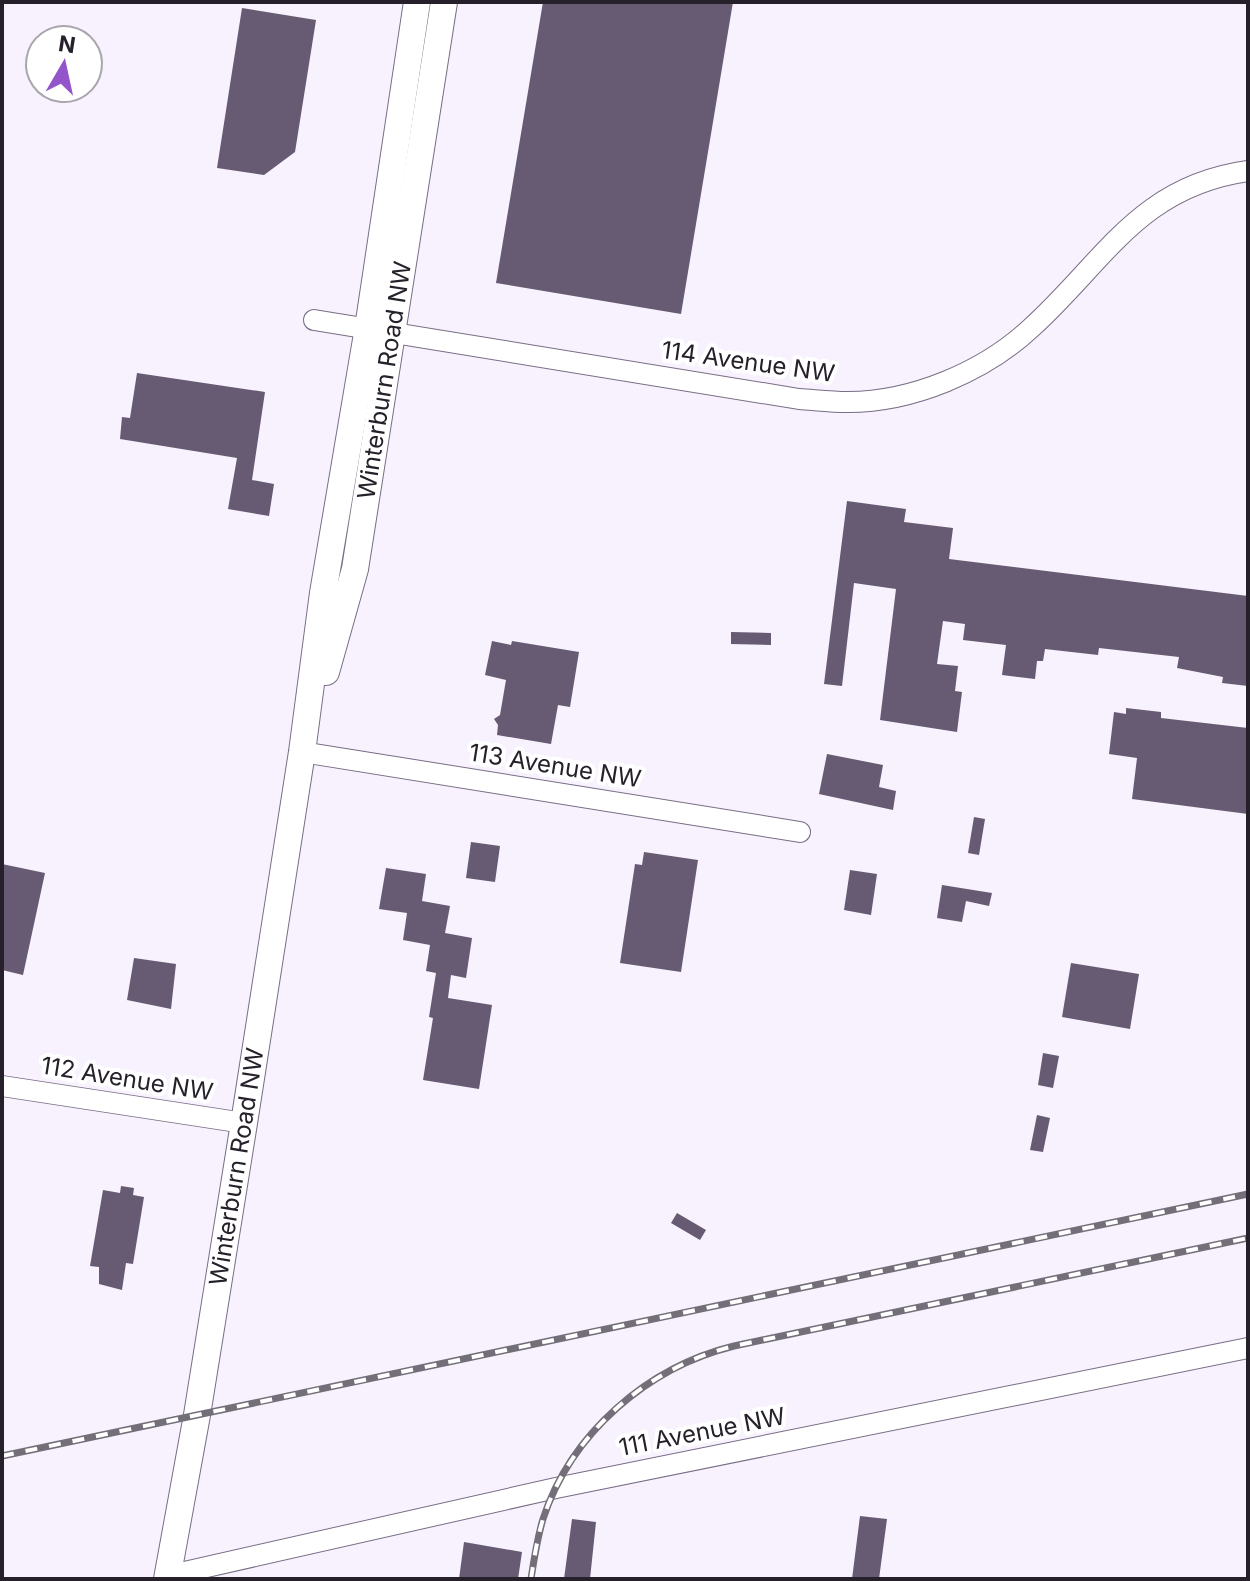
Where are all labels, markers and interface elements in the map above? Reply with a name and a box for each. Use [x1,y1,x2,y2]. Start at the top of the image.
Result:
north arrow [24,24,104,104]
text: N [57,30,77,58]
street label: Winterburn Road NW [351,259,417,501]
street label: 114 Avenue NW [660,335,837,388]
street label: 113 Avenue NW [467,738,644,793]
street label: Winterburn Road NW [203,1046,270,1288]
street label: 112 Avenue NW [39,1051,215,1106]
street label: 111 Avenue NW [616,1401,788,1462]

